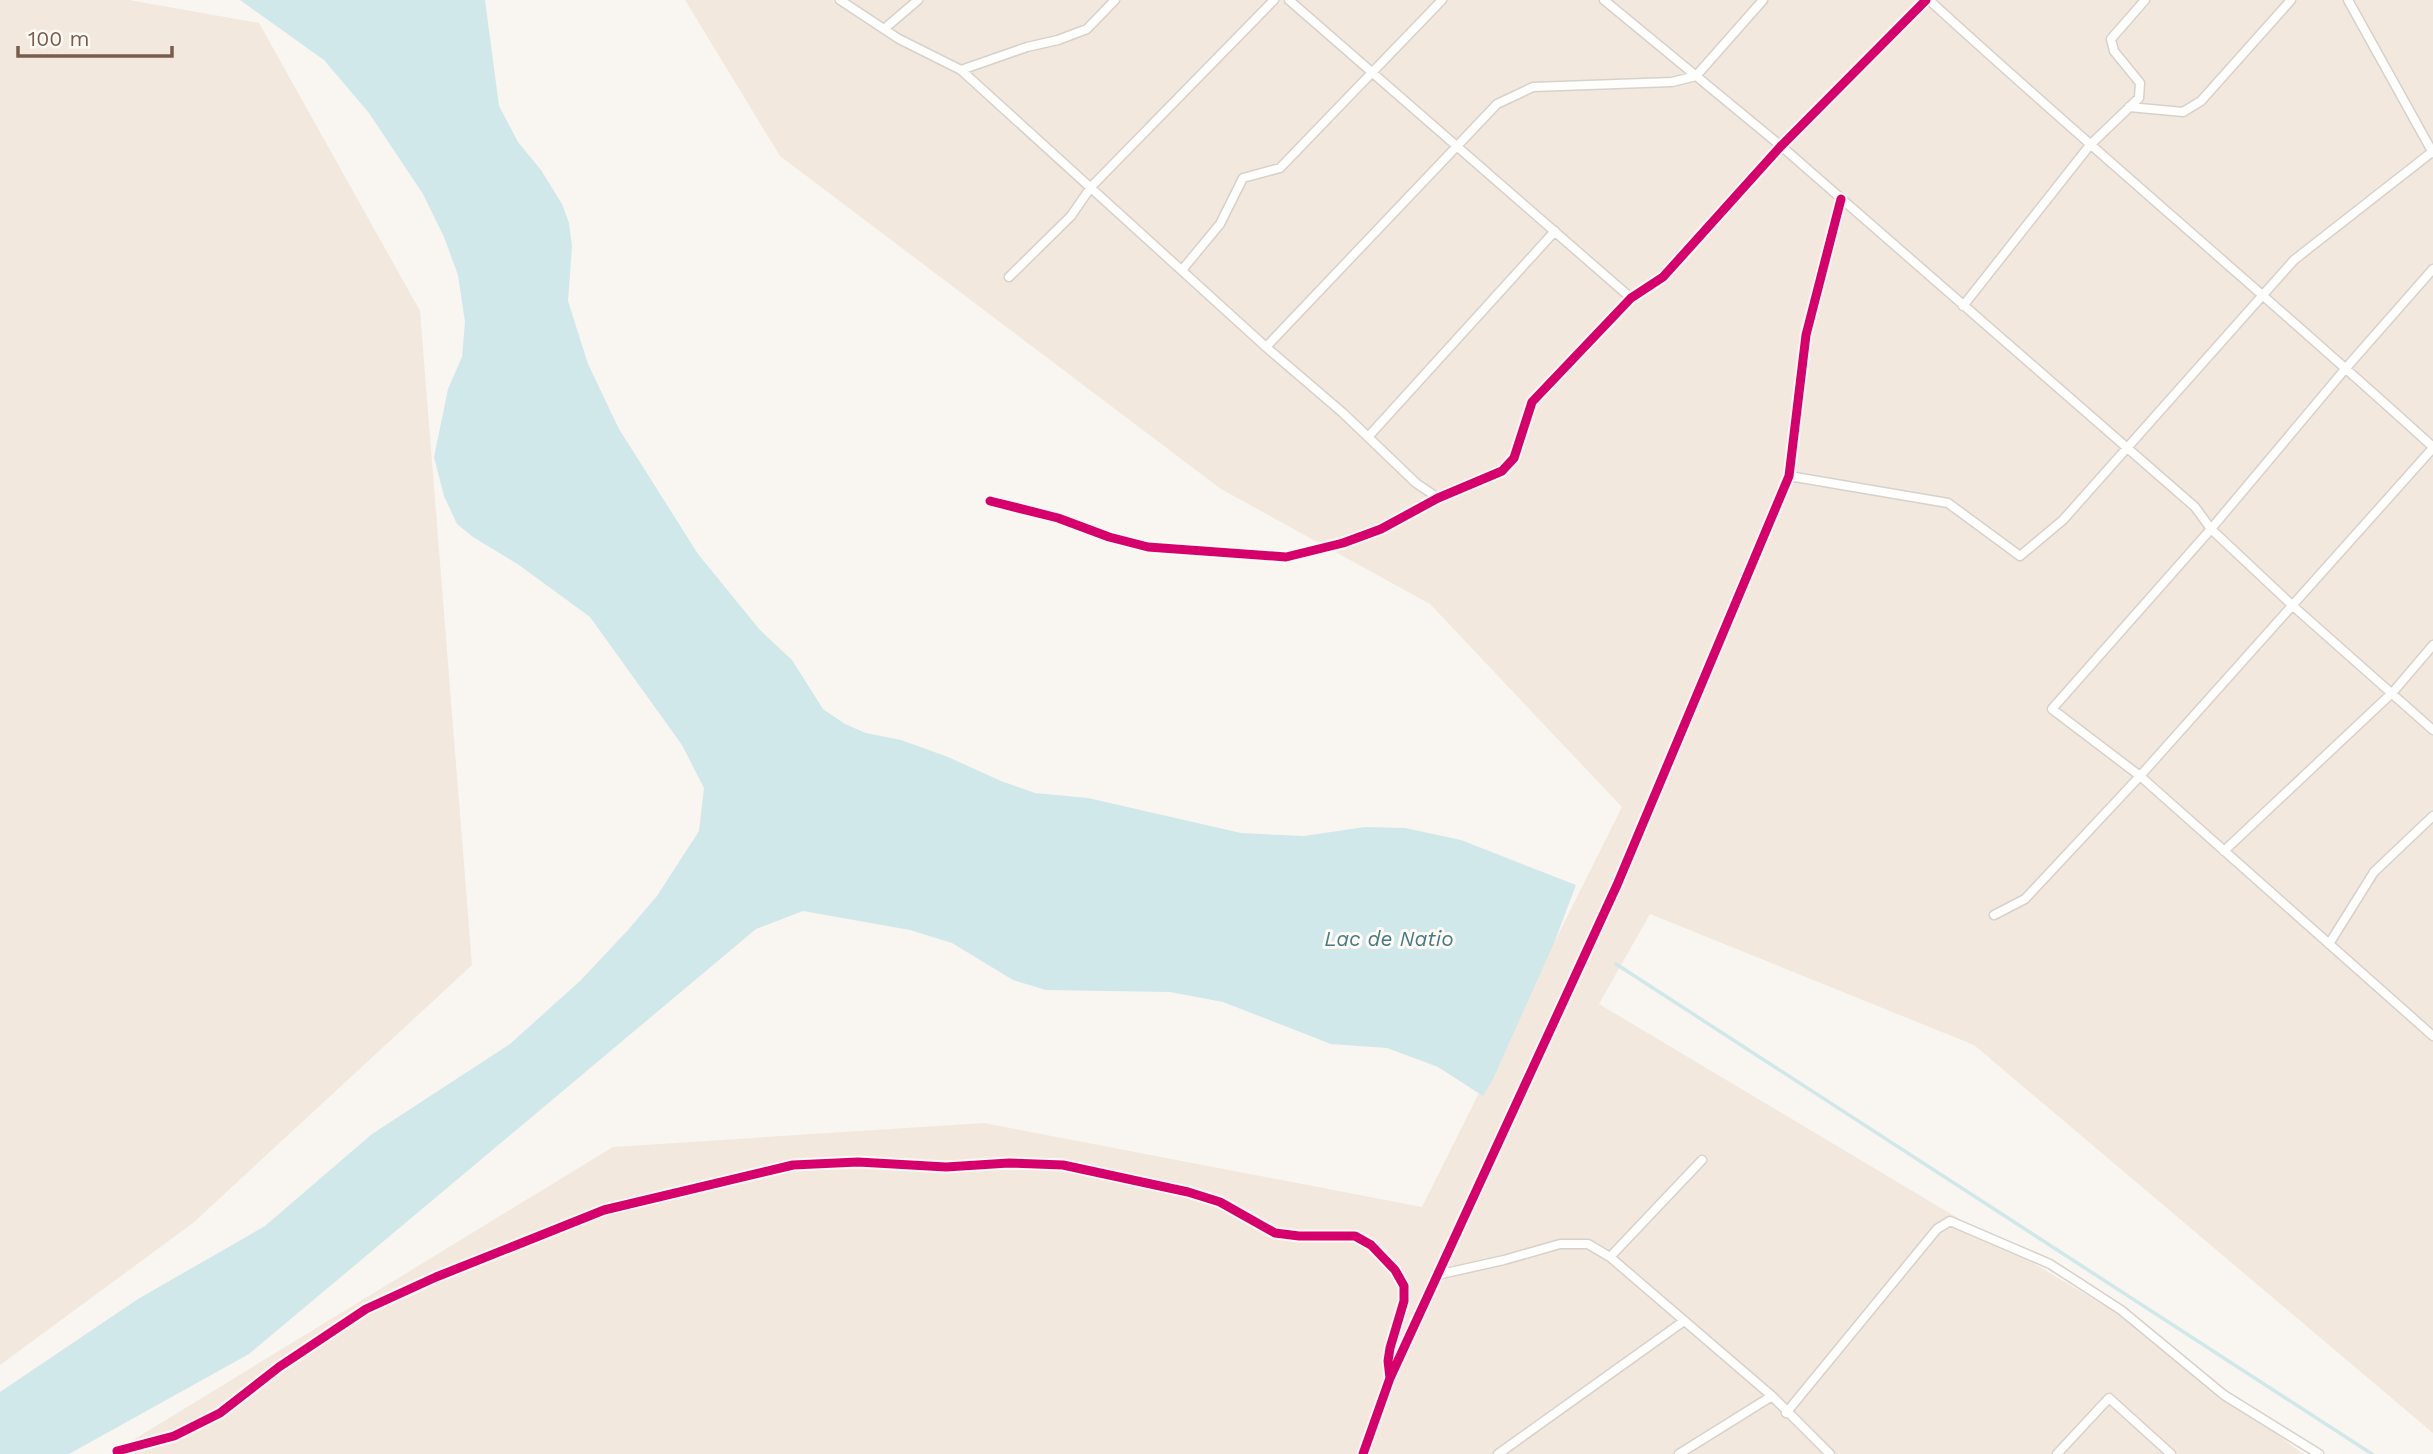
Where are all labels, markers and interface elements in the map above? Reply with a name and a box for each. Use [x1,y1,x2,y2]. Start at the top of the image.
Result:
scale bar [18,14,172,58]
text: 100 m [28,26,90,51]
water label: Lac de Natio [1324,926,1454,951]

